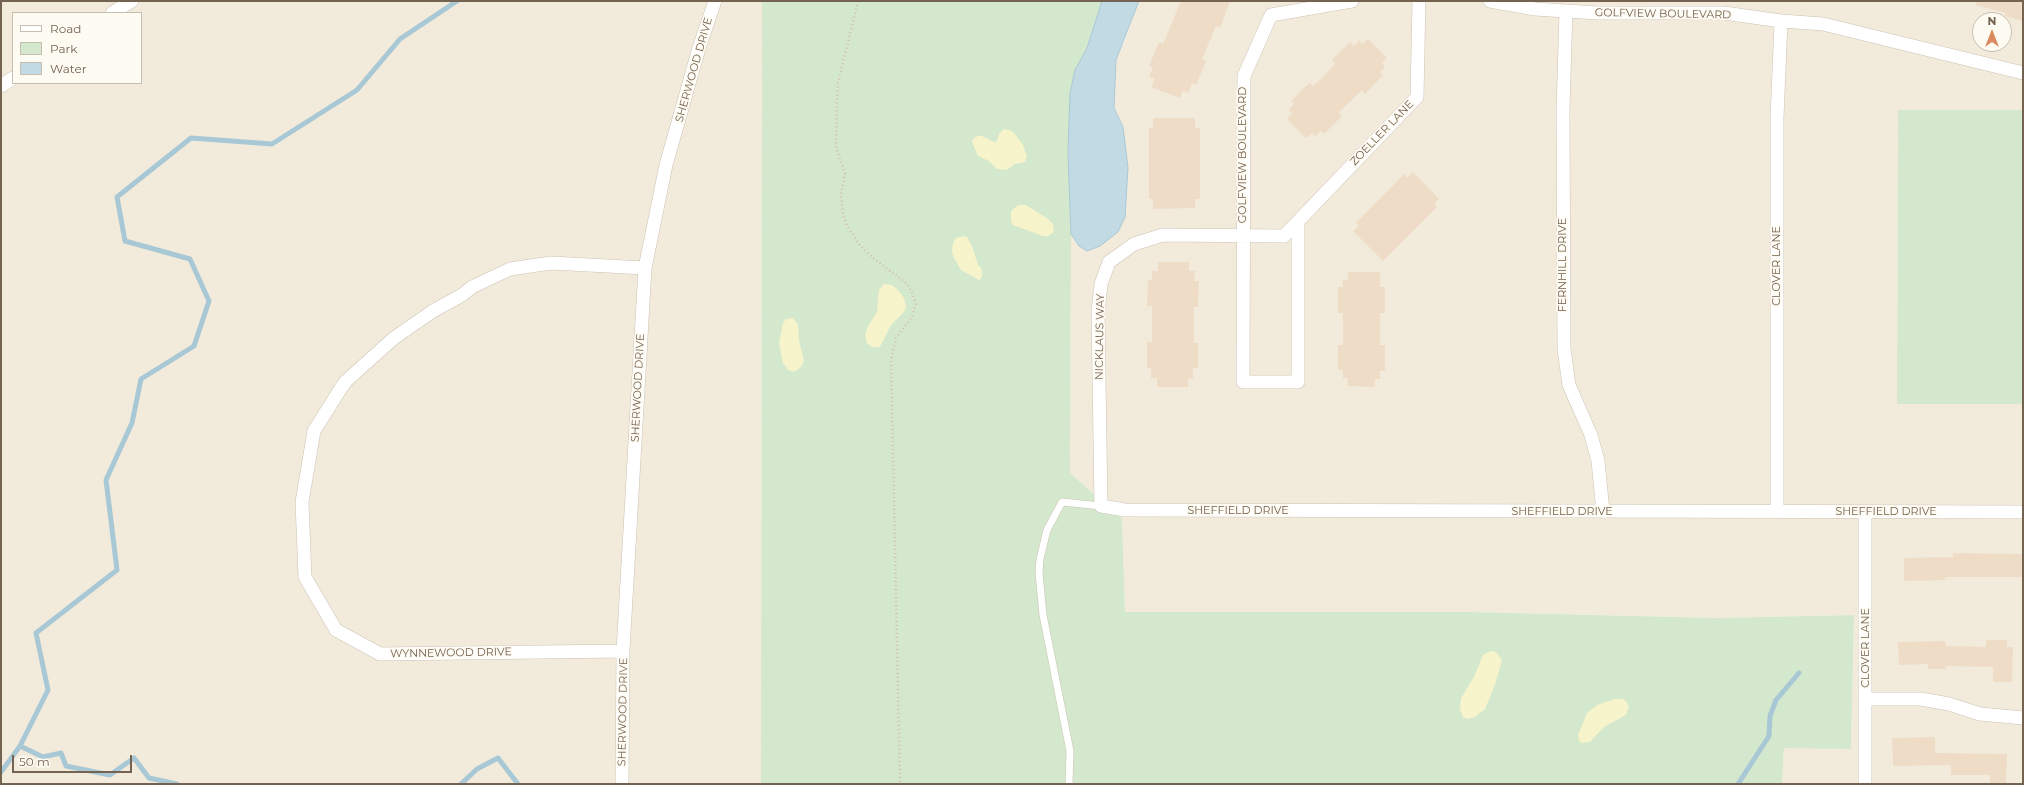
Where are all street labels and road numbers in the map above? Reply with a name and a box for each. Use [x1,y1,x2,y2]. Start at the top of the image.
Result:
street label: GOLFVIEW BOULEVARD [1595,6,1731,22]
street label: SHERWOOD DRIVE [673,16,715,124]
street label: GOLFVIEW BOULEVARD [1236,87,1250,223]
street label: ZOELLER LANE [1348,98,1416,168]
street label: FERNHILL DRIVE [1556,218,1570,312]
street label: CLOVER LANE [1770,226,1784,306]
street label: NICKLAUS WAY [1093,294,1107,380]
street label: SHERWOOD DRIVE [629,333,647,443]
street label: SHEFFIELD DRIVE [1187,504,1289,518]
street label: SHEFFIELD DRIVE [1511,505,1613,519]
street label: SHEFFIELD DRIVE [1835,505,1937,519]
street label: CLOVER LANE [1859,608,1873,688]
street label: WYNNEWOOD DRIVE [390,645,512,661]
street label: SHERWOOD DRIVE [615,658,631,766]

